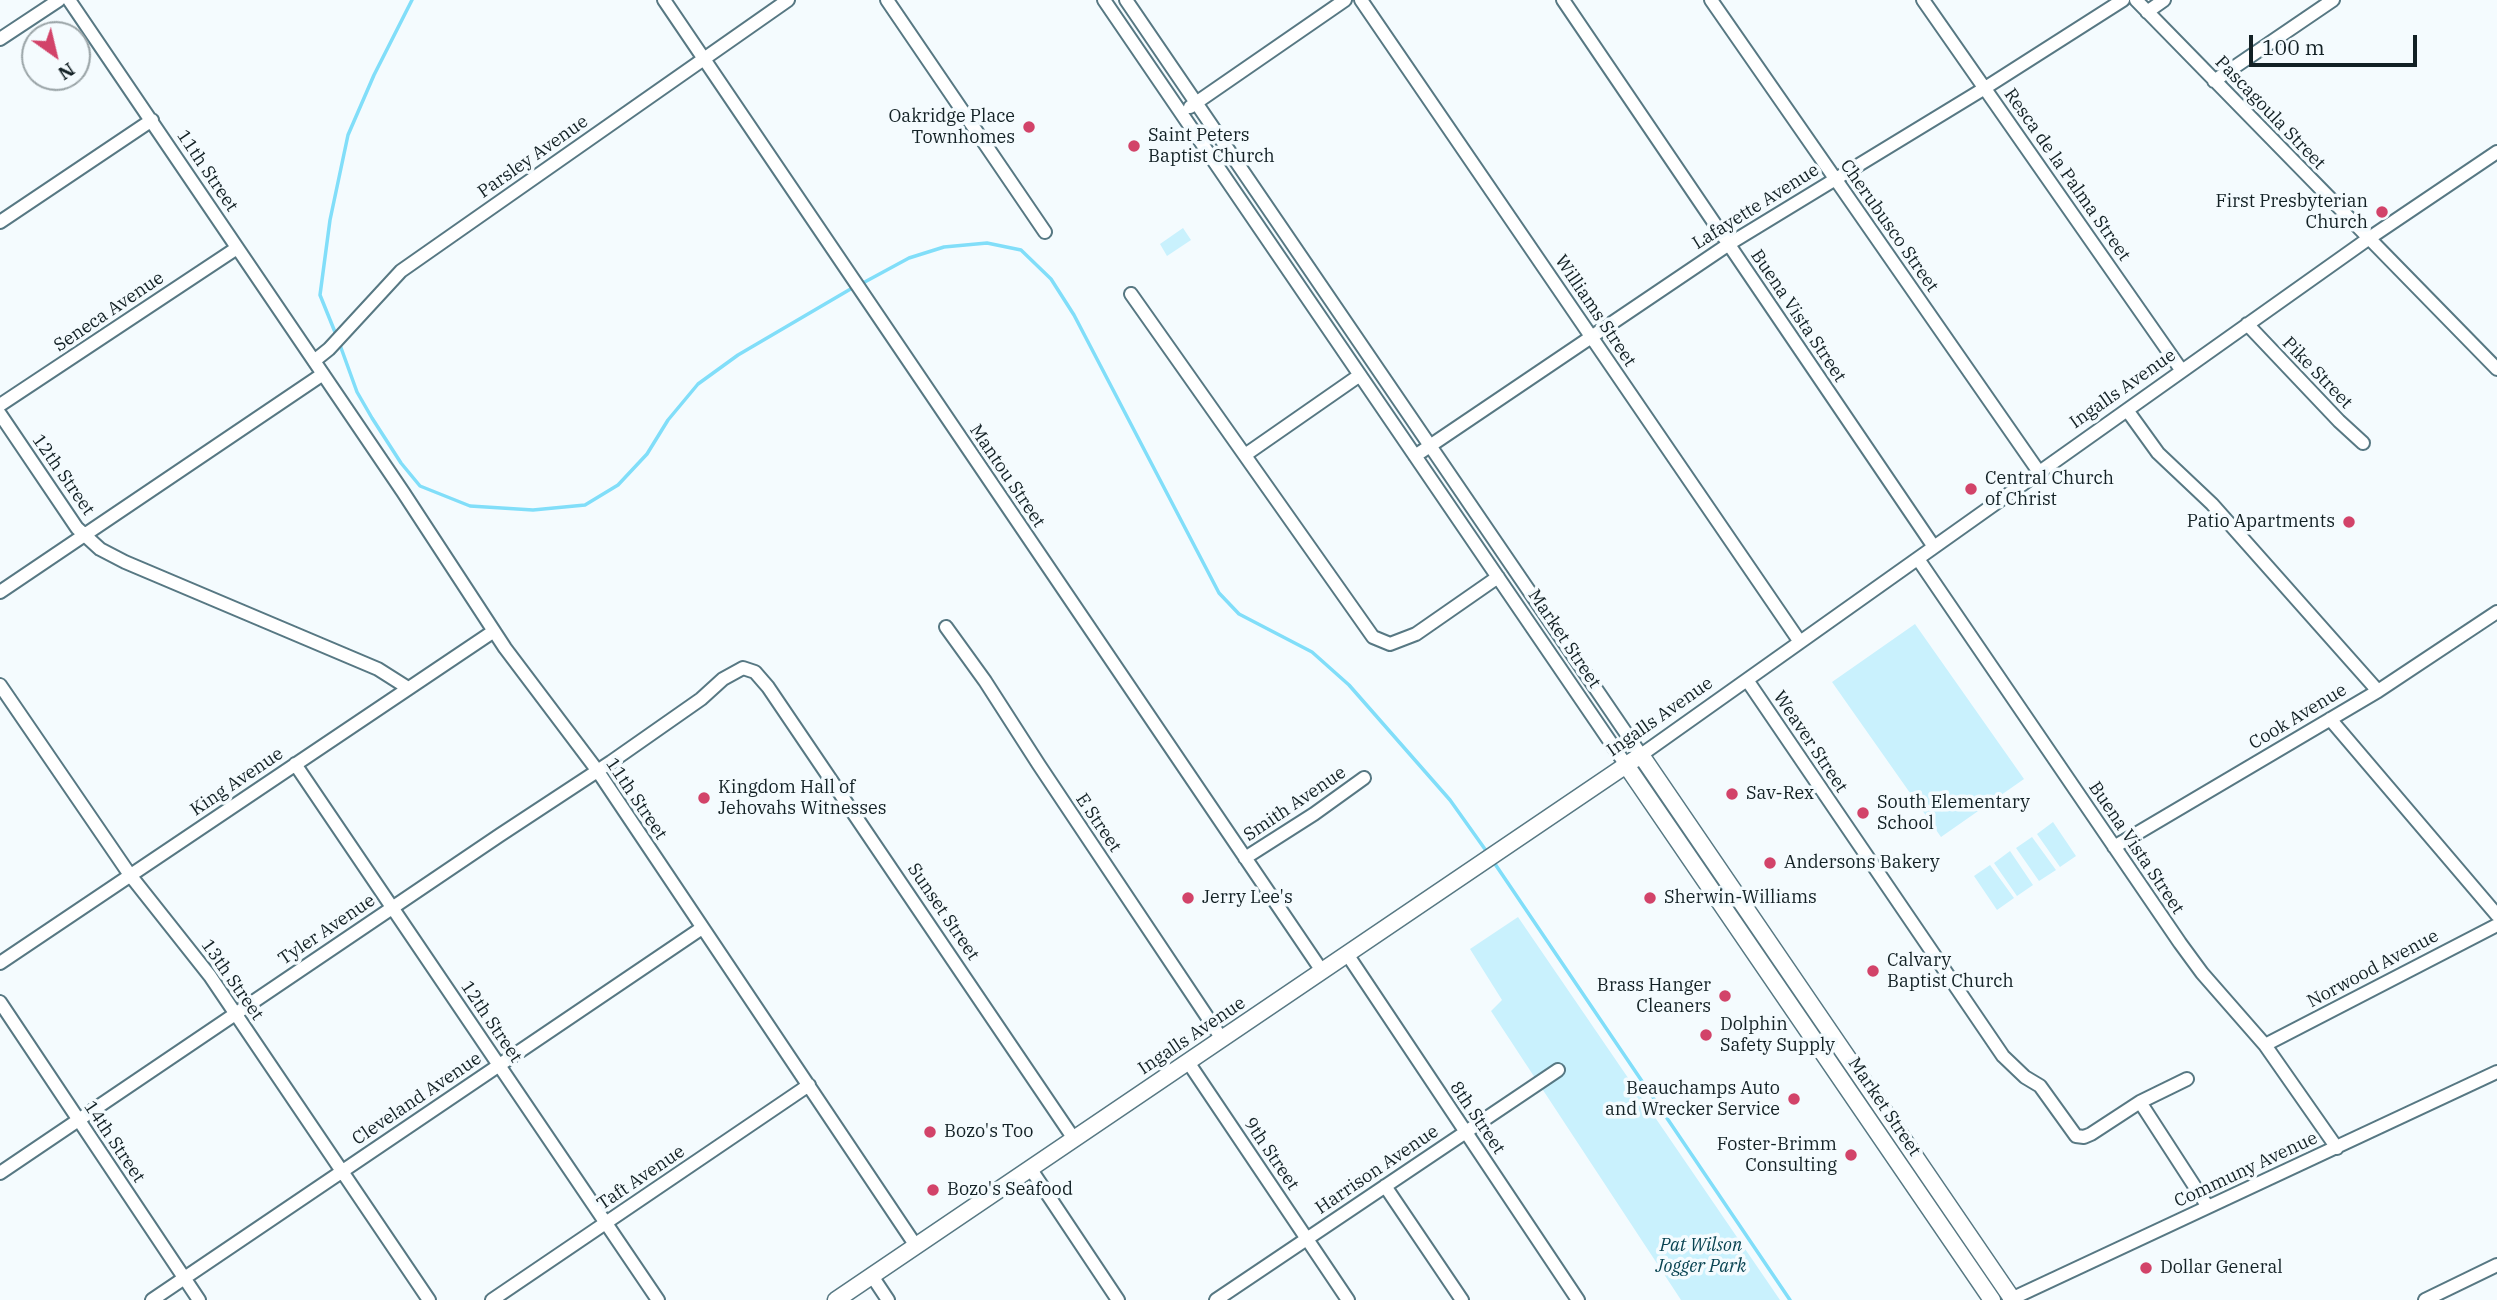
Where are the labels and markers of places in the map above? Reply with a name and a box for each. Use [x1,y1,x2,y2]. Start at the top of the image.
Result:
place label: Oakridge Place Townhomes [888,106,1015,148]
marker: Oakridge Place Townhomes [1021,119,1037,135]
place label: Saint Peters Baptist Church [1148,125,1275,168]
marker: Saint Peters Baptist Church [1126,138,1142,154]
place label: First Presbyterian Church [2216,191,2368,234]
marker: First Presbyterian Church [2374,204,2390,220]
place label: Central Church of Christ [1985,468,2114,510]
marker: Central Church of Christ [1963,481,1979,497]
place label: Patio Apartments [2187,511,2335,533]
marker: Patio Apartments [2341,514,2357,530]
place label: Kingdom Hall of Jehovahs Witnesses [718,777,887,820]
place label: Sav-Rex [1746,783,1814,805]
marker: Sav-Rex [1724,786,1740,802]
marker: Kingdom Hall of Jehovahs Witnesses [696,790,712,806]
place label: South Elementary School [1877,792,2030,834]
marker: South Elementary School [1855,805,1871,821]
place label: Andersons Bakery [1784,852,1940,874]
marker: Andersons Bakery [1762,855,1778,871]
place label: Jerry Lee's [1202,887,1293,909]
place label: Sherwin-Williams [1664,887,1817,909]
marker: Jerry Lee's [1180,890,1196,906]
marker: Sherwin-Williams [1642,890,1658,906]
place label: Calvary Baptist Church [1887,950,2014,992]
marker: Calvary Baptist Church [1865,963,1881,979]
place label: Brass Hanger Cleaners [1597,975,1711,1018]
marker: Brass Hanger Cleaners [1717,988,1733,1004]
place label: Dolphin Safety Supply [1720,1014,1835,1056]
marker: Dolphin Safety Supply [1698,1027,1714,1043]
place label: Beauchamps Auto and Wrecker Service [1605,1078,1780,1120]
marker: Beauchamps Auto and Wrecker Service [1786,1091,1802,1107]
place label: Bozo's Too [944,1121,1033,1143]
marker: Bozo's Too [922,1124,938,1140]
place label: Foster-Brimm Consulting [1717,1134,1837,1176]
marker: Foster-Brimm Consulting [1843,1147,1859,1163]
place label: Bozo's Seafood [947,1179,1073,1201]
marker: Bozo's Seafood [925,1182,941,1198]
place label: Dollar General [2160,1257,2283,1279]
marker: Dollar General [2138,1260,2154,1276]

